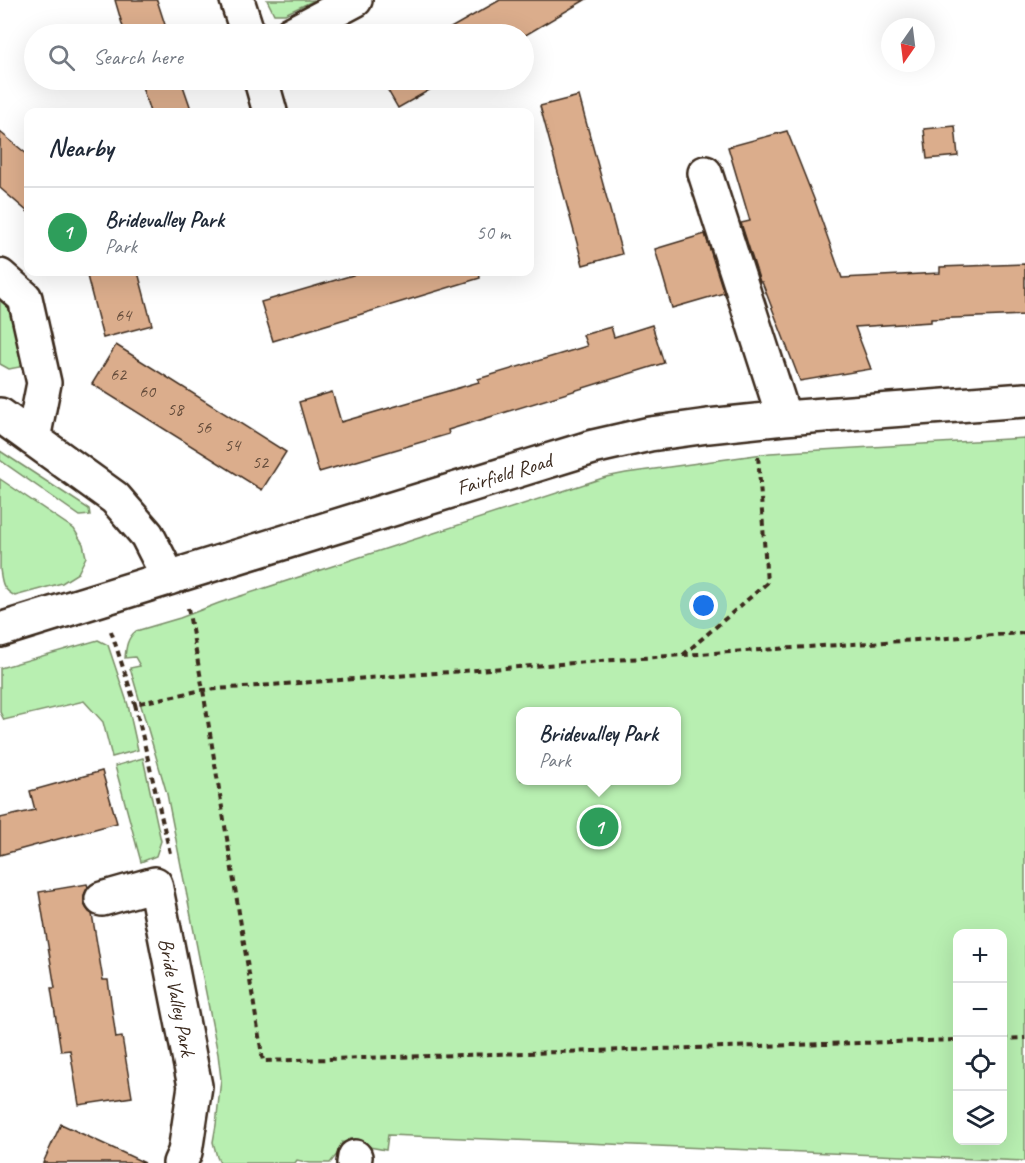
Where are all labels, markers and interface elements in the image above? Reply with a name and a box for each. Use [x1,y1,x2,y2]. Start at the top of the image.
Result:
north arrow [881,18,935,72]
search box [24,24,534,90]
icon: search [45,41,78,74]
text: Search here [93,43,183,71]
text: Nearby [48,131,113,164]
text: Bridevalley Park [105,206,224,234]
text: 1 [63,220,72,245]
text: 50 m [476,220,510,245]
text: Park [105,234,137,259]
house number: 64 [115,304,133,326]
house number: 62 [110,363,128,385]
house number: 60 [139,380,157,402]
house number: 58 [167,398,185,420]
house number: 56 [195,416,212,438]
house number: 54 [224,434,242,456]
street label: Fairfield Road [453,446,558,501]
house number: 52 [252,451,270,473]
your location [689,591,718,620]
popup [516,707,681,785]
text: Bridevalley Park [539,720,658,748]
text: Park [539,748,571,773]
pin: 1 [580,804,618,850]
map controls [953,929,1007,1145]
button: + [953,929,1007,983]
street label: Bride Valley Park [153,936,202,1060]
button: − [953,983,1007,1037]
button: locate [953,1037,1007,1091]
button: layers [953,1091,1007,1145]

